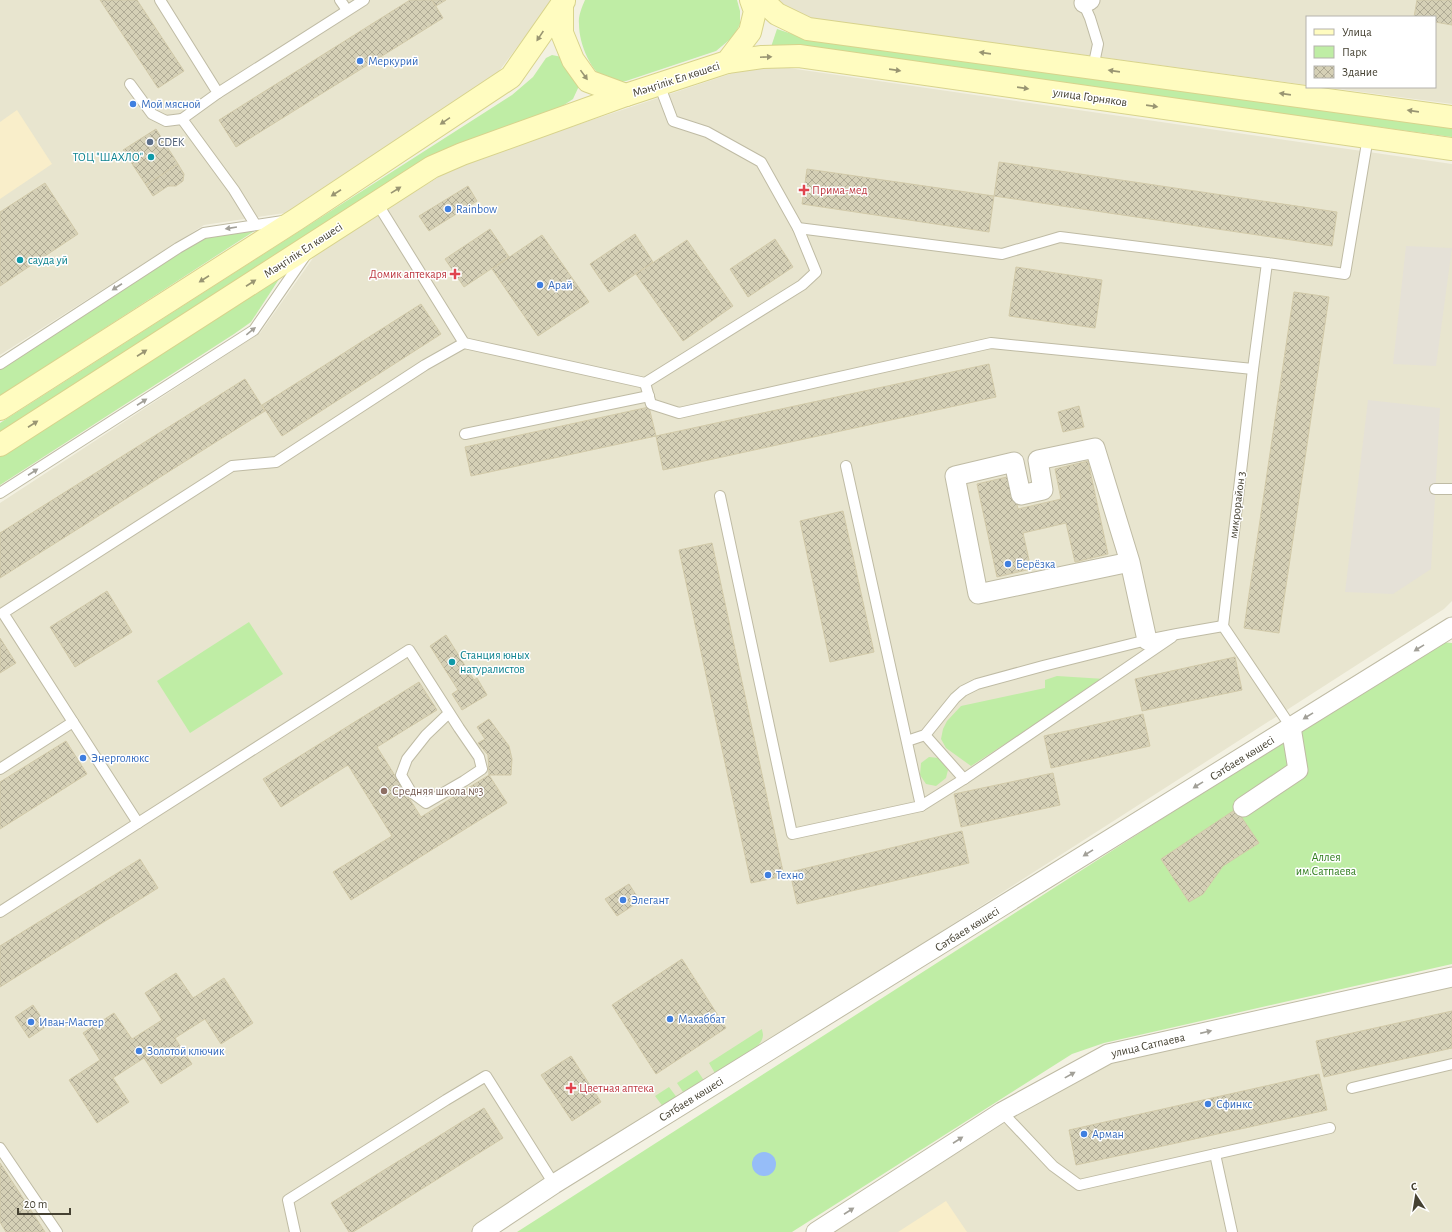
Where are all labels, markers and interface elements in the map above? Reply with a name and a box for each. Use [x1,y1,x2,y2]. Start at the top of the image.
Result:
legend [1306,16,1436,88]
text: Улица [1342,26,1372,38]
one-way arrow [536,31,544,41]
text: Парк [1342,46,1367,58]
one-way arrow [979,50,991,56]
one-way arrow [760,54,773,60]
place label: Меркурий [368,55,418,68]
marker: Меркурий [355,56,365,66]
street label: Мәңгілік Ел көшесі [631,59,721,99]
text: Здание [1342,66,1378,78]
one-way arrow [888,67,901,73]
one-way arrow [1108,68,1120,74]
one-way arrow [580,69,588,80]
one-way arrow [1017,85,1029,91]
street label: улица Горняков [1051,86,1128,109]
one-way arrow [1278,91,1291,97]
place label: Мой мясной [141,98,201,110]
marker: Мой мясной [128,99,138,109]
one-way arrow [1146,103,1158,109]
one-way arrow [1407,108,1419,114]
one-way arrow [439,118,451,125]
place label: CDEK [158,136,185,148]
marker: CDEK [145,137,155,147]
place label: ТОЦ "ШАХЛО" [73,151,143,163]
marker: ТОЦ "ШАХЛО" [146,152,156,162]
place label: Прима-мед [812,184,868,196]
marker: Прима-мед [799,185,809,195]
one-way arrow [391,186,401,194]
one-way arrow [331,189,342,197]
place label: Rainbow [456,203,497,215]
marker: Rainbow [443,204,453,214]
street label: Мәңгілік Ел көшесі [262,220,344,280]
one-way arrow [225,225,237,231]
place label: сауда уй [28,254,68,267]
marker: сауда уй [15,255,25,265]
place label: Домик аптекаря [369,268,447,280]
marker: Домик аптекаря [450,269,460,279]
one-way arrow [199,275,209,283]
one-way arrow [246,279,256,287]
place label: Арай [548,279,573,291]
marker: Арай [535,280,545,290]
one-way arrow [111,284,123,291]
one-way arrow [246,327,257,336]
one-way arrow [136,350,148,357]
one-way arrow [137,398,147,406]
one-way arrow [28,420,38,428]
one-way arrow [27,469,39,476]
street label: микрорайон 3 [1227,471,1247,539]
place label: Берёзка [1016,558,1056,570]
marker: Берёзка [1003,559,1013,569]
one-way arrow [1413,644,1425,651]
place label: Станция юных натуралистов [460,649,530,676]
marker: Станция юных натуралистов [447,657,457,667]
one-way arrow [1303,713,1314,720]
street label: Сәтбаев көшесі [1208,733,1276,783]
place label: Энерголюкс [91,752,149,764]
marker: Энерголюкс [78,753,88,763]
one-way arrow [1193,781,1203,789]
place label: Средняя школа №3 [392,785,483,797]
marker: Средняя школа №3 [379,786,389,796]
one-way arrow [1082,850,1094,857]
park label: Аллея им.Сатпаева [1296,851,1357,877]
place label: Техно [776,869,804,881]
marker: Техно [763,870,773,880]
place label: Элегант [631,894,670,906]
marker: Элегант [618,895,628,905]
street label: Сәтбаев көшесі [933,904,1001,954]
place label: Махаббат [678,1013,726,1025]
marker: Махаббат [665,1014,675,1024]
place label: Иван-Мастер [39,1016,104,1028]
marker: Иван-Мастер [26,1017,36,1027]
one-way arrow [1201,1029,1213,1035]
street label: улица Сатпаева [1109,1031,1187,1061]
place label: Золотой ключик [147,1045,225,1057]
marker: Золотой ключик [134,1046,144,1056]
one-way arrow [1064,1071,1076,1078]
street label: Сәтбаев көшесі [657,1074,725,1124]
place label: Цветная аптека [579,1082,654,1094]
marker: Цветная аптека [566,1083,576,1093]
place label: Сфинкс [1216,1098,1252,1110]
marker: Сфинкс [1203,1099,1213,1109]
place label: Арман [1092,1128,1124,1140]
marker: Арман [1079,1129,1089,1139]
one-way arrow [952,1137,964,1144]
north arrow [1396,1176,1436,1216]
text: С [1410,1181,1418,1193]
scale bar [18,1190,70,1216]
text: 20 m [24,1198,47,1210]
one-way arrow [844,1207,854,1215]

